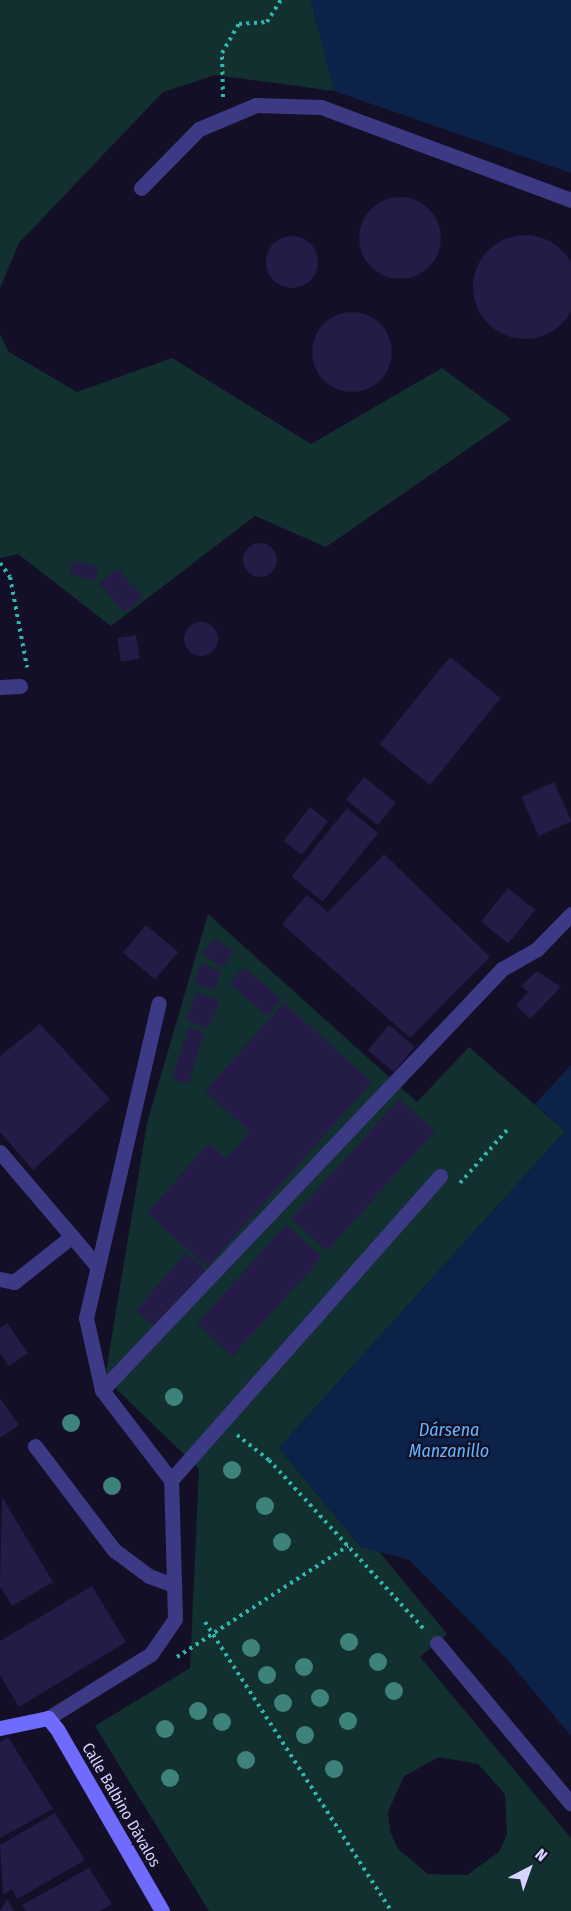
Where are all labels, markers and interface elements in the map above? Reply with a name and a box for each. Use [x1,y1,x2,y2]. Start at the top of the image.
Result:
water label: Dársena Manzanillo [409,1420,489,1462]
street label: Calle Balbino Dávalos [78,1739,164,1871]
north arrow [499,1839,559,1899]
text: N [531,1845,551,1865]

